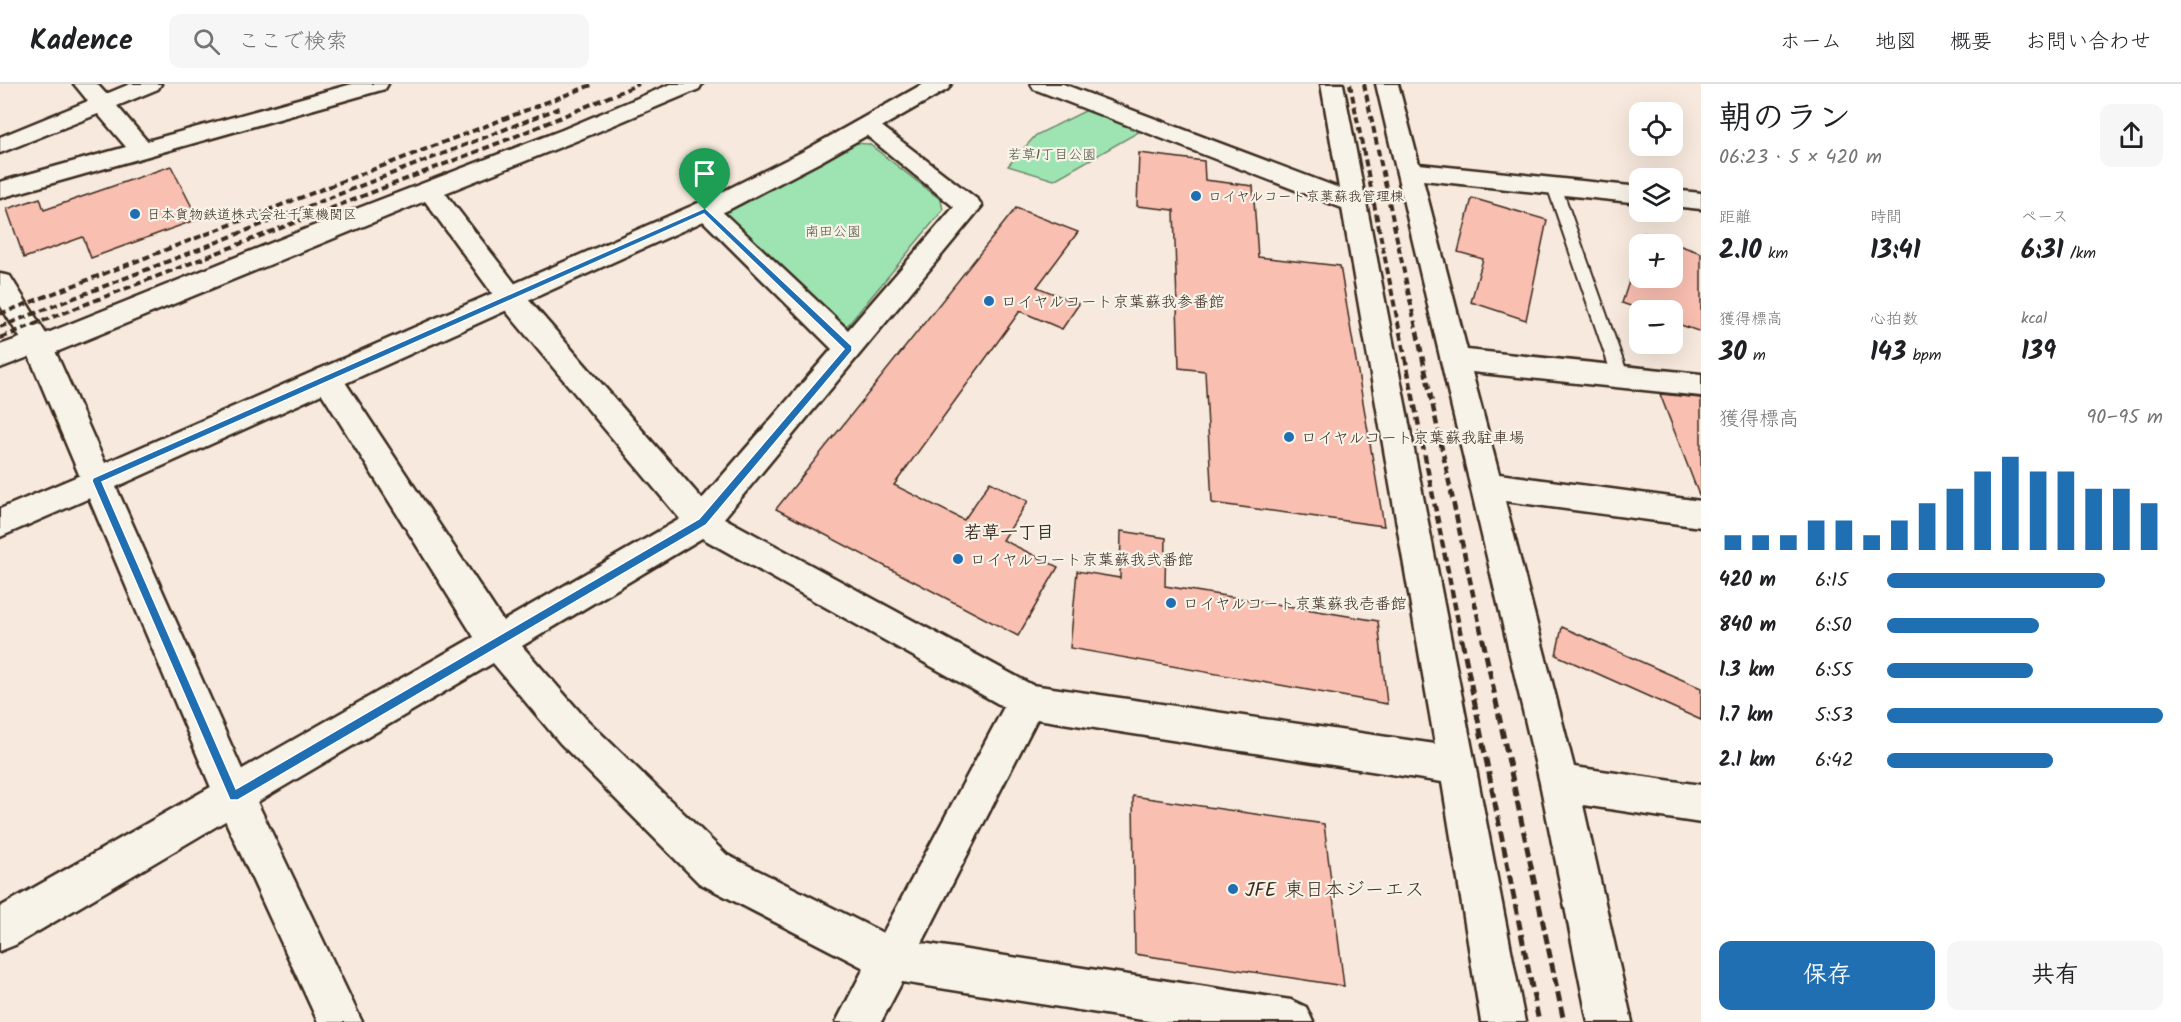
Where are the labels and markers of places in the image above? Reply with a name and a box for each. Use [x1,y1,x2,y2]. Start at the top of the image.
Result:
pin [679,148,730,210]
place label: ロイヤルコート京葉蘇我管理棟 [1208,186,1405,208]
marker: ロイヤルコート京葉蘇我管理棟 [1189,189,1203,203]
place label: 日本貨物鉄道株式会社千葉機関区 [147,204,357,226]
marker: 日本貨物鉄道株式会社千葉機関区 [128,207,142,221]
place label: ロイヤルコート京葉蘇我参番館 [1001,290,1225,315]
marker: ロイヤルコート京葉蘇我参番館 [982,294,996,308]
place label: ロイヤルコート京葉蘇我駐車場 [1301,426,1525,451]
marker: ロイヤルコート京葉蘇我駐車場 [1282,430,1296,444]
place label: ロイヤルコート京葉蘇我弐番館 [970,548,1194,573]
marker: ロイヤルコート京葉蘇我弐番館 [951,552,965,566]
place label: ロイヤルコート京葉蘇我壱番館 [1183,592,1407,617]
marker: ロイヤルコート京葉蘇我壱番館 [1164,596,1178,610]
place label: JFE 東日本ジーエス [1245,875,1425,907]
marker: JFE 東日本ジーエス [1226,882,1240,896]

